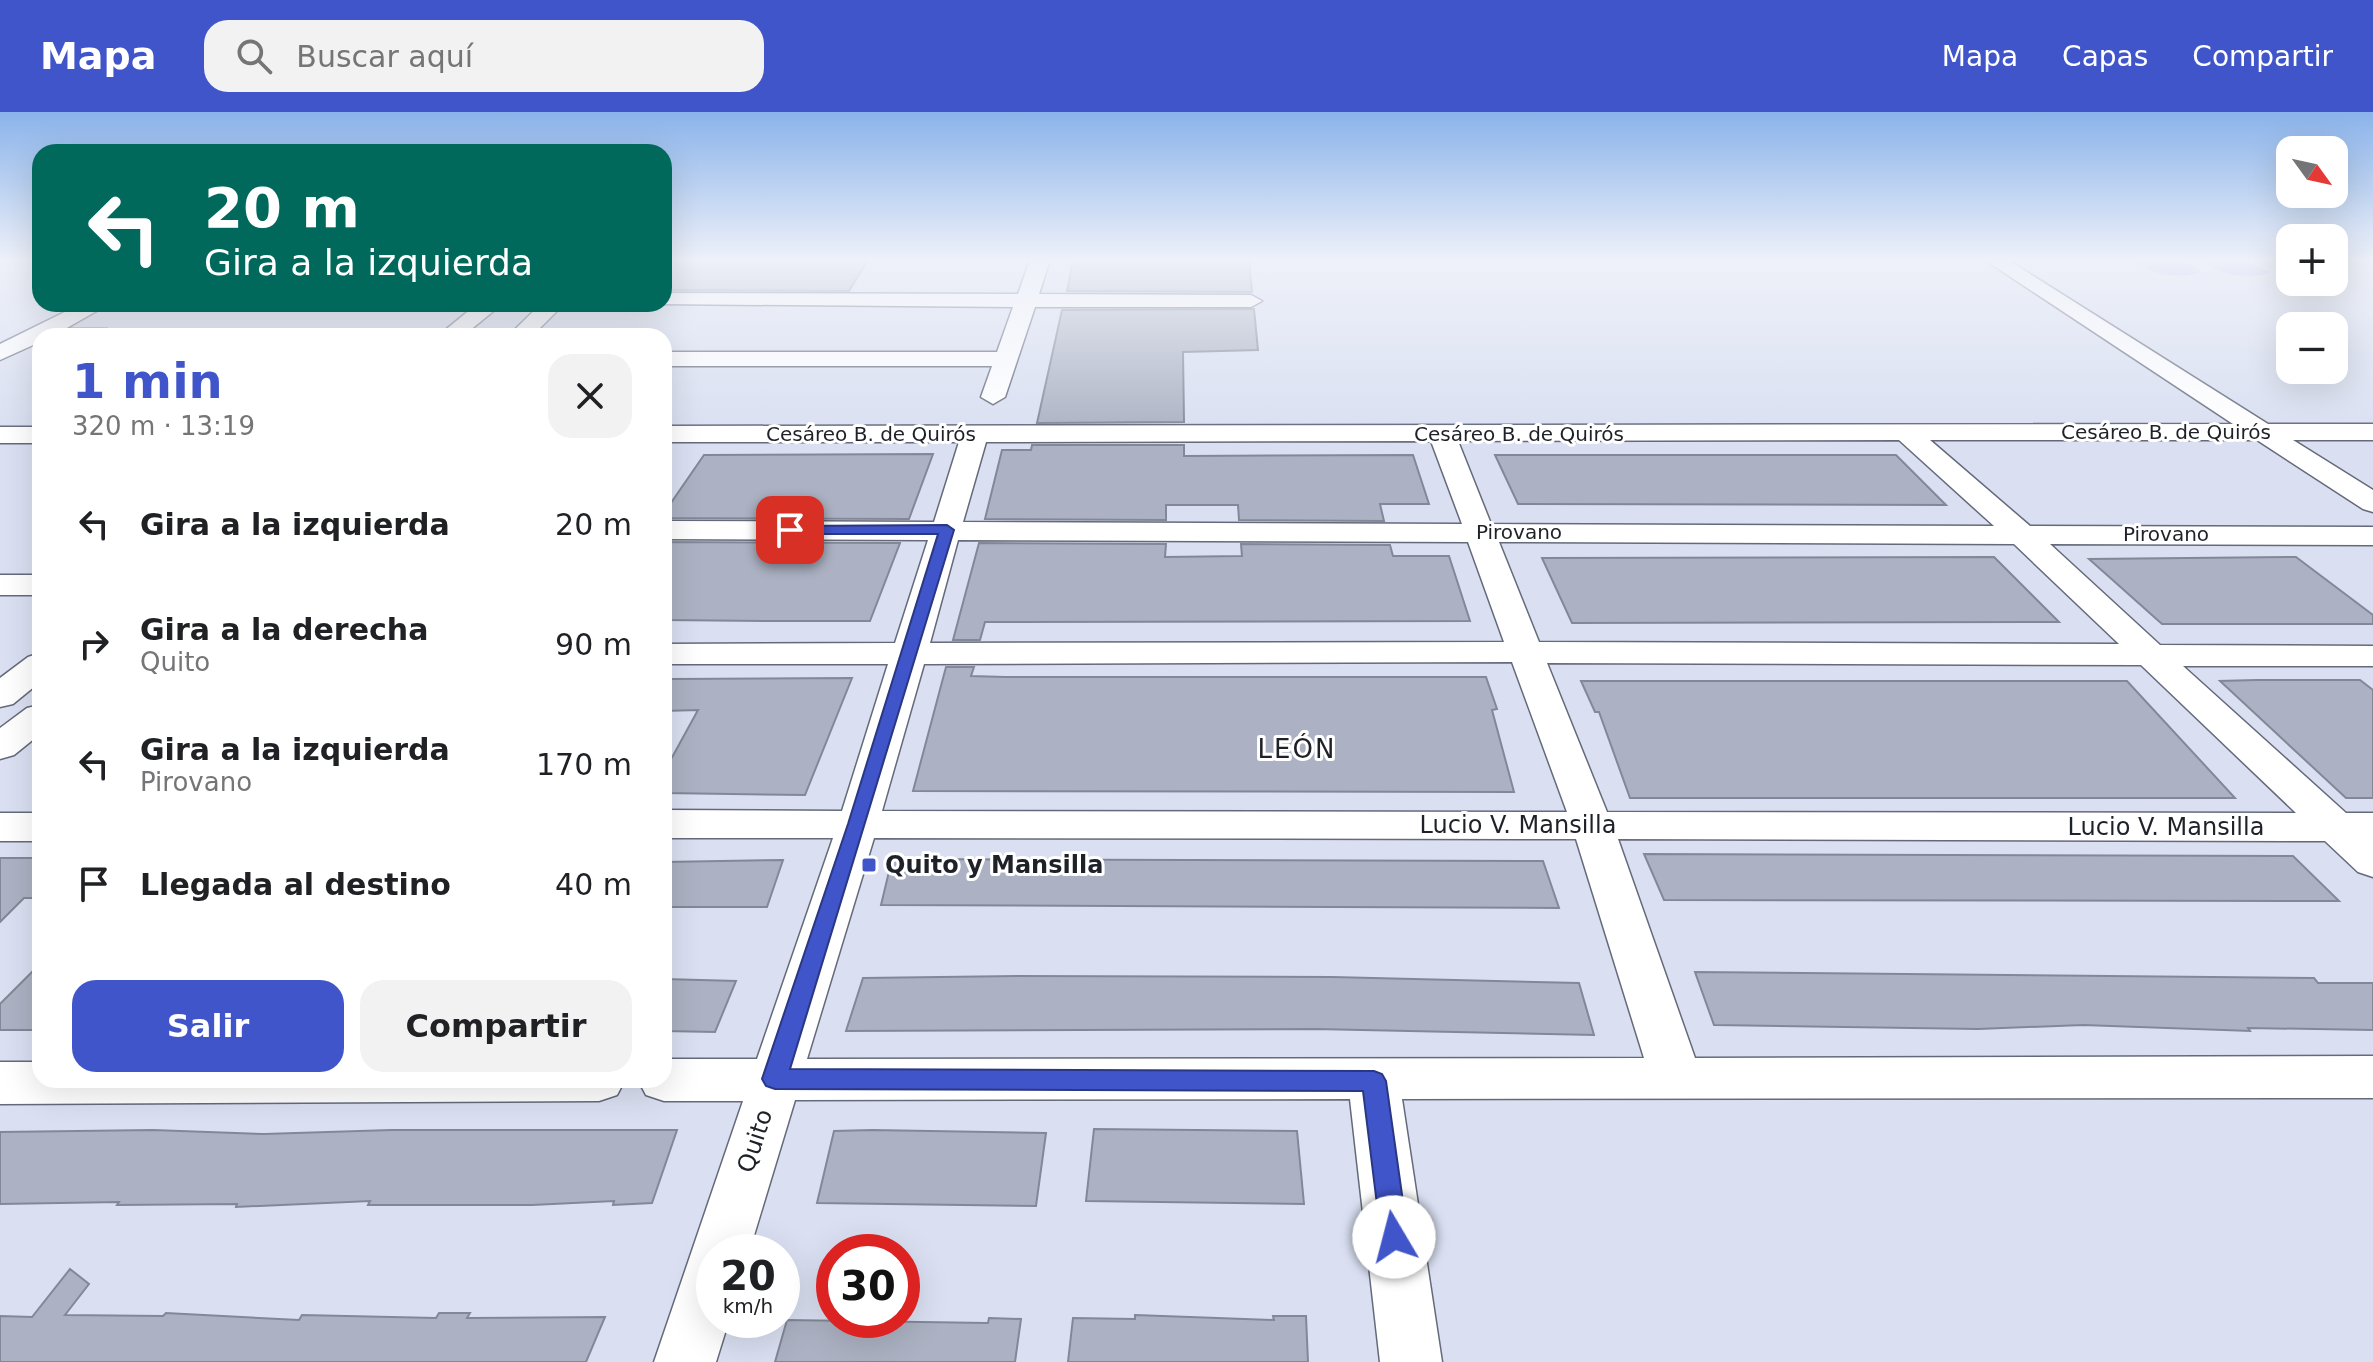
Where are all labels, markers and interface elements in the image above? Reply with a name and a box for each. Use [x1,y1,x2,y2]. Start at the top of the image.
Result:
search box [204,20,764,92]
text: Mapa [40,34,156,78]
icon: search [232,34,276,78]
text: Buscar aquí [296,39,473,74]
text: Mapa [1942,40,2018,73]
text: Capas [2062,40,2148,73]
text: Compartir [2192,40,2333,73]
north arrow [2276,136,2348,208]
map controls [2276,136,2348,384]
text: 20 m [204,175,360,240]
icon: left [72,176,176,280]
button: + [2276,224,2348,296]
text: Gira a la izquierda [204,242,533,283]
button: − [2276,312,2348,384]
text: 1 min [72,353,223,409]
button: close [548,354,632,438]
text: 320 m · 13:19 [72,411,255,441]
street label: Cesáreo B. de Quirós [2061,420,2271,444]
street label: Cesáreo B. de Quirós [766,422,976,446]
street label: Cesáreo B. de Quirós [1414,422,1624,446]
pin [756,496,824,564]
icon: left [72,502,116,546]
text: Gira a la izquierda [140,507,450,542]
text: 20 m [555,507,632,542]
icon: arrive [768,508,812,552]
street label: Pirovano [1476,520,1562,544]
street label: Pirovano [2123,522,2209,546]
text: Gira a la derecha [140,612,428,647]
icon: right [72,622,116,666]
text: 90 m [555,627,632,662]
text: Quito [140,647,210,677]
text: Gira a la izquierda [140,732,450,767]
district label: LEÓN [1258,733,1336,764]
icon: left [72,742,116,786]
text: 170 m [536,747,632,782]
text: Pirovano [140,767,252,797]
street label: Lucio V. Mansilla [1420,811,1616,839]
street label: Lucio V. Mansilla [2068,813,2264,841]
place label: Quito y Mansilla [885,851,1103,879]
marker: Quito y Mansilla [860,856,878,874]
icon: arrive [72,862,116,906]
text: Llegada al destino [140,867,451,902]
text: 40 m [555,867,632,902]
button: Salir [72,980,344,1072]
button: Compartir [360,980,632,1072]
street label: Quito [732,1106,778,1176]
position arrow [1352,1195,1436,1279]
speed limit sign: 30 [816,1234,920,1338]
text: 20 [720,1253,776,1299]
text: km/h [723,1294,773,1318]

